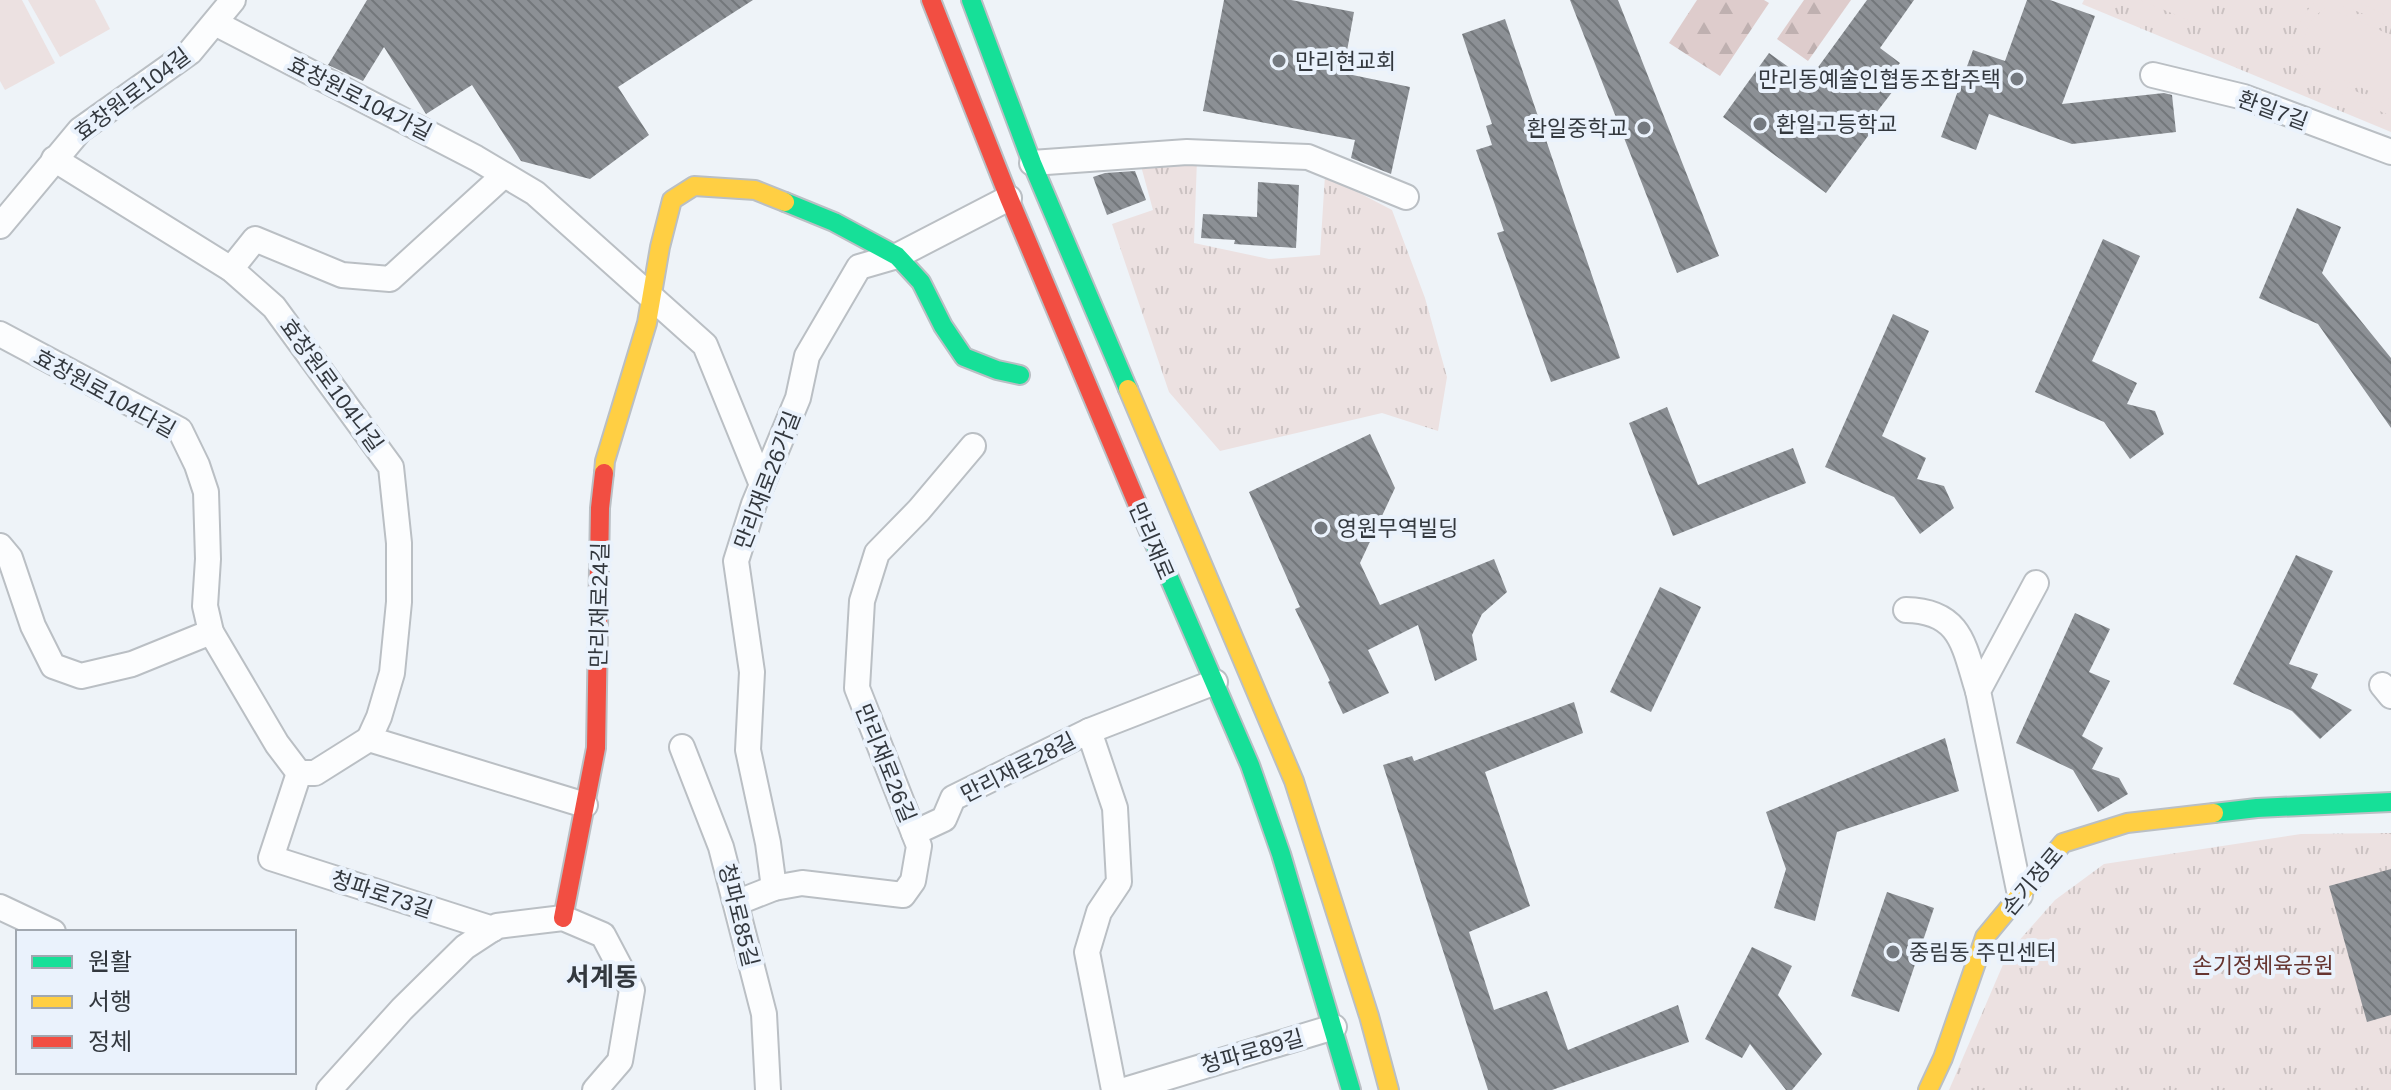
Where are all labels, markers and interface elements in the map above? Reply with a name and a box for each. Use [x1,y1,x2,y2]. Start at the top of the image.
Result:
street label: 효창원로104길 [70,43,195,146]
place label: 만리현교회 [1295,49,1396,74]
street label: 효창원로104가길 [284,51,436,145]
marker: 만리현교회 [1270,52,1288,70]
place label: 만리동예술인협동조합주택 [1758,67,2001,92]
marker: 만리동예술인협동조합주택 [2008,70,2026,88]
street label: 환일7길 [2234,86,2311,135]
place label: 환일고등학교 [1776,112,1897,137]
marker: 환일고등학교 [1751,115,1769,133]
place label: 환일중학교 [1527,116,1628,141]
marker: 환일중학교 [1635,119,1653,137]
street label: 효창원로104나길 [275,314,388,457]
street label: 효창원로104다길 [30,344,180,443]
street label: 만리재로26가길 [730,408,805,553]
street label: 만리재로 [1124,499,1179,583]
place label: 영원무역빌딩 [1337,516,1458,541]
marker: 영원무역빌딩 [1312,519,1330,537]
street label: 만리재로24길 [586,542,613,668]
street label: 만리재로26길 [850,700,921,826]
street label: 만리재로28길 [957,728,1080,807]
street label: 손기정로 [1997,842,2068,920]
street label: 청파로85길 [714,861,763,969]
street label: 청파로73길 [328,866,436,923]
legend [16,930,296,1074]
place label: 중림동 주민센터 [1909,940,2057,965]
marker: 중림동 주민센터 [1884,943,1902,961]
text: 원활 [88,948,132,975]
park label: 손기정체육공원 [2192,953,2334,978]
district label: 서계동 [566,962,638,992]
text: 서행 [88,988,132,1015]
street label: 청파로89길 [1198,1025,1306,1078]
text: 정체 [88,1028,132,1055]

